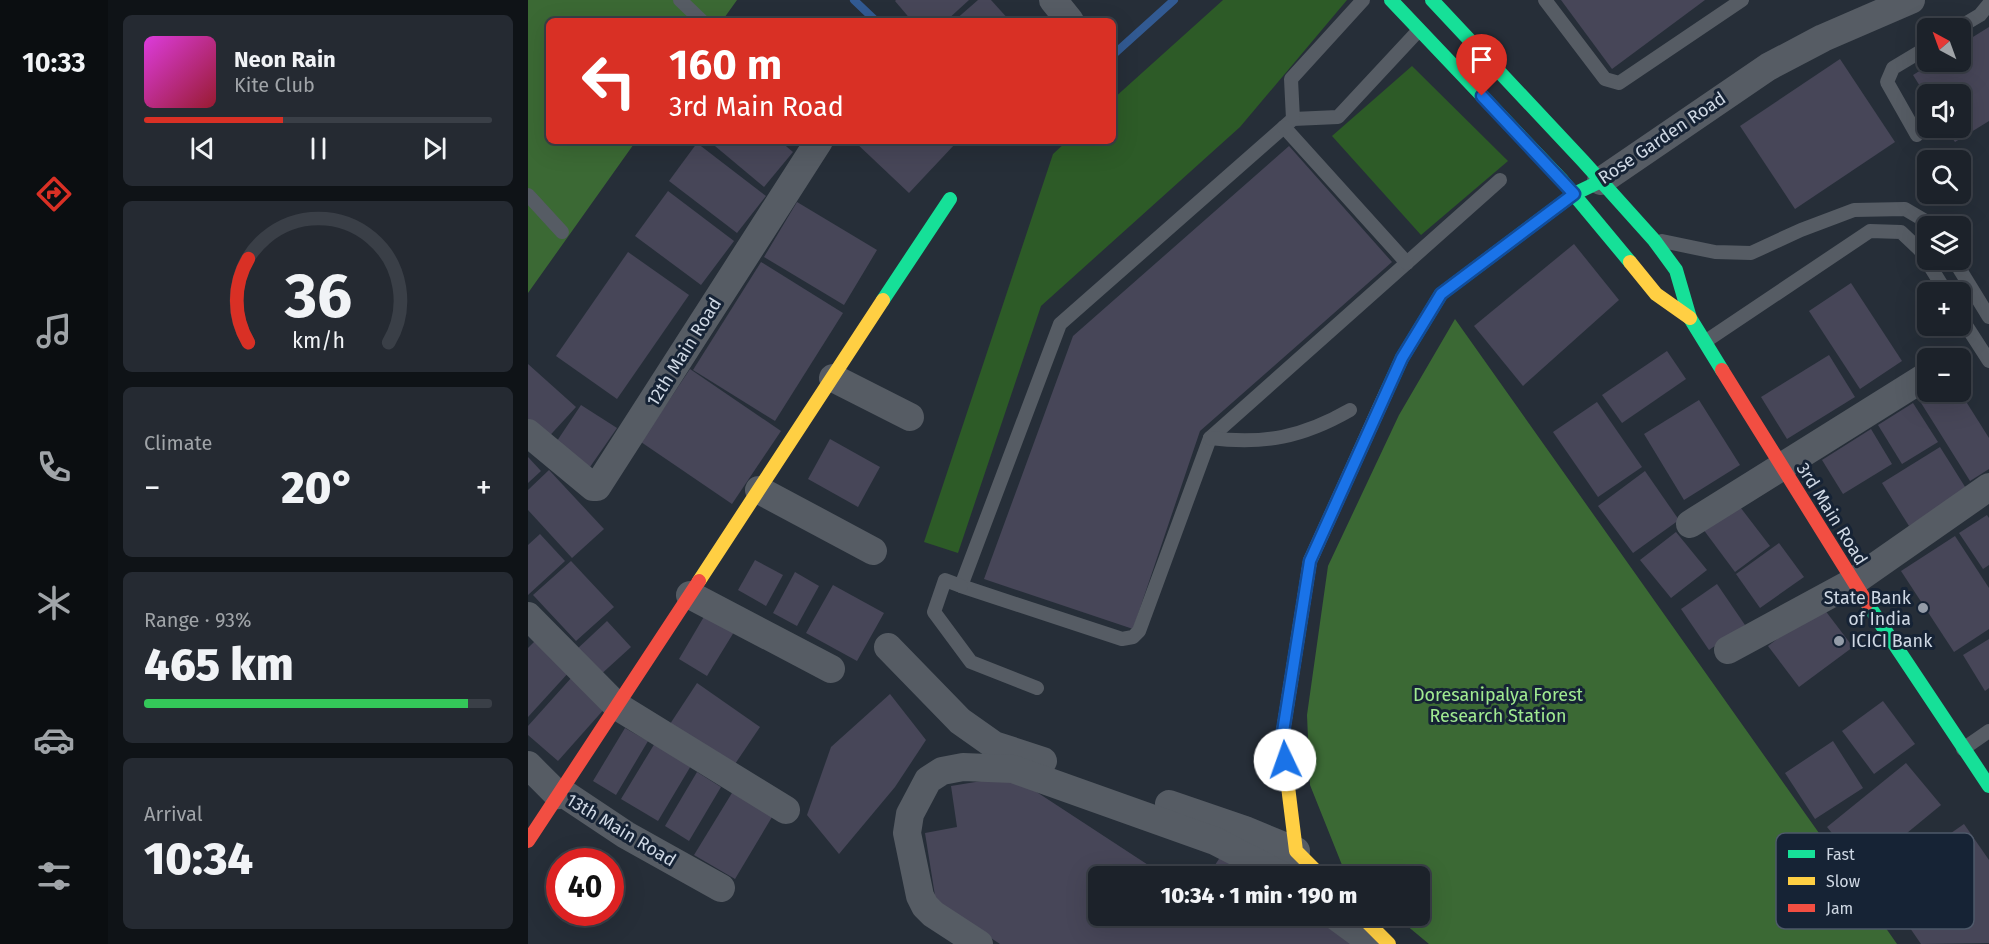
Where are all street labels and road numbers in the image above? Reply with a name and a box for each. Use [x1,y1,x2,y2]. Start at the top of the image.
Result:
street label: Rose Garden Road [1594,87,1730,189]
street label: 12th Main Road [642,293,726,411]
street label: 3rd Main Road [1792,459,1872,569]
street label: 13th Main Road [562,789,680,871]

